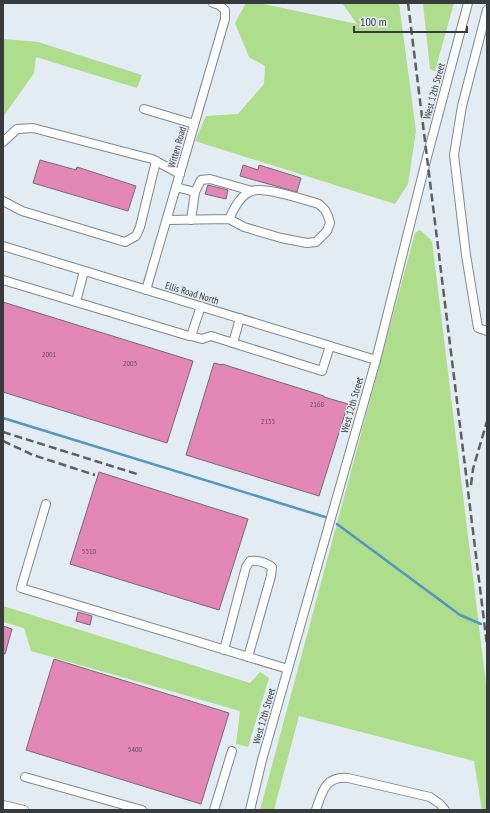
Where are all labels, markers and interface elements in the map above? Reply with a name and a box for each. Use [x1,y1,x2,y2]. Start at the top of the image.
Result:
scale bar [354,8,467,34]
text: 100 m [360,14,387,29]
street label: West 12th Street [420,61,448,121]
street label: Witten Road [165,125,189,169]
street label: Ellis Road North [163,279,221,307]
house number: 2001 [42,349,57,359]
house number: 2003 [123,358,138,368]
street label: West 12th Street [338,375,366,435]
house number: 2168 [310,399,325,409]
house number: 2155 [261,416,275,426]
house number: 5510 [82,546,97,556]
street label: West 12th Street [250,686,278,746]
house number: 5400 [128,744,143,754]

